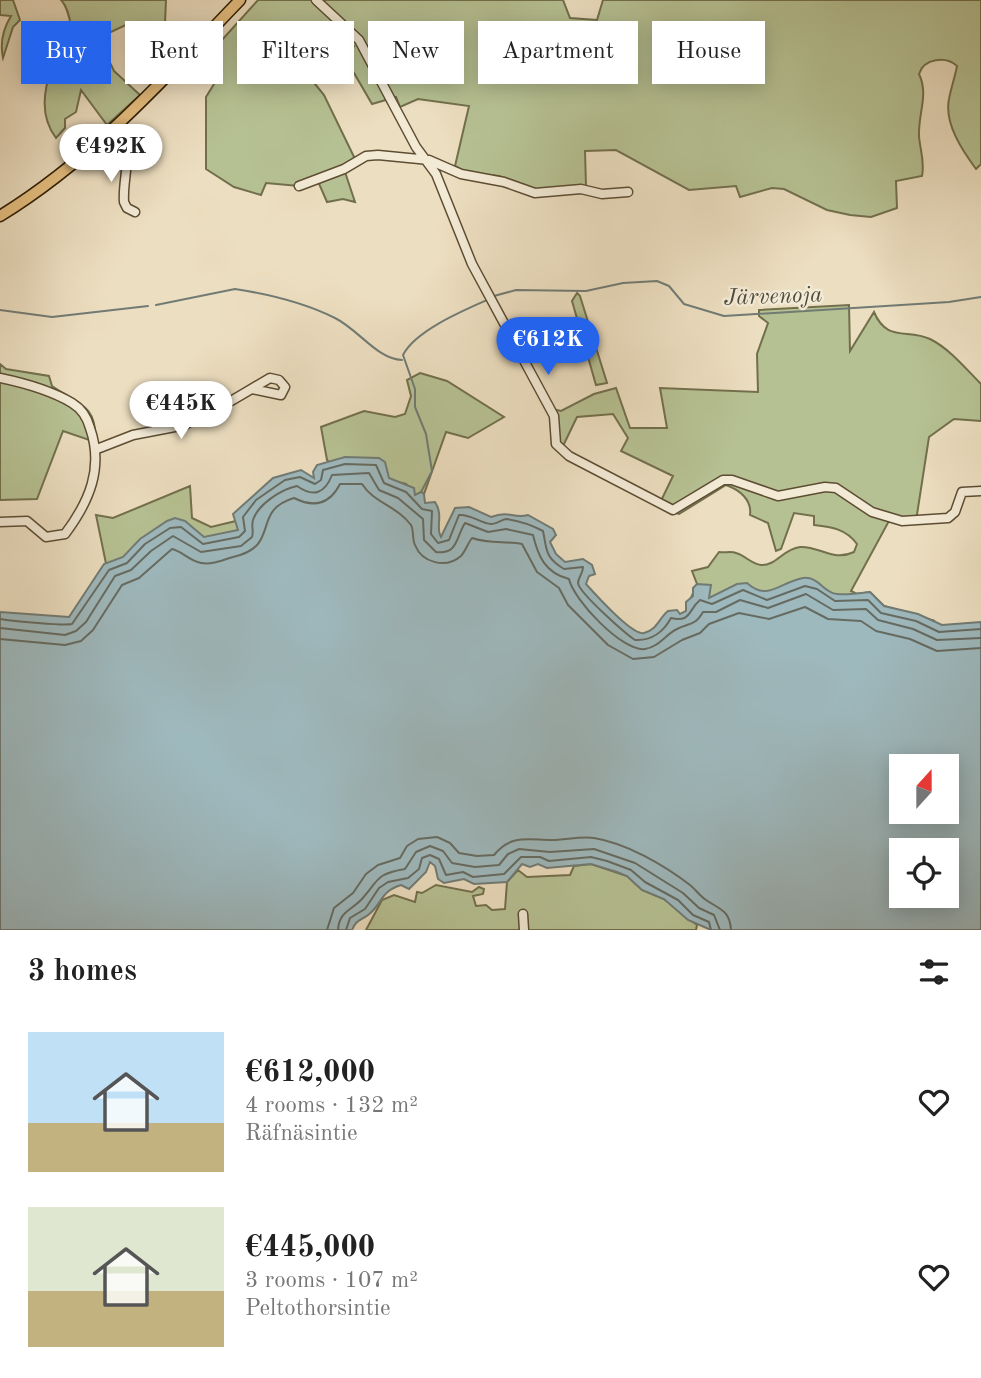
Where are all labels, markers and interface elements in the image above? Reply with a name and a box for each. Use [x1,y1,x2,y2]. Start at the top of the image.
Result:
chip: Buy [21,21,111,84]
chip: Rent [125,21,223,84]
chip: Filters [237,21,354,84]
chip: New [368,21,464,84]
chip: Apartment [478,21,638,84]
chip: House [652,21,765,84]
pin: €492K [62,124,160,184]
text: €492K [75,135,147,158]
water label: Järvenoja [723,283,823,311]
pin: €612K [499,318,597,377]
text: €612K [512,328,584,351]
pin: €445K [132,382,230,441]
text: €445K [145,392,217,415]
north arrow [889,754,959,824]
map controls [889,754,959,908]
button: locate [889,838,959,908]
icon: filters [915,953,953,991]
text: 3 homes [28,957,137,987]
text: €612,000 [245,1058,375,1088]
icon: home [84,1060,168,1144]
icon: heart [915,1083,953,1121]
text: 4 rooms · 132 m² [245,1094,418,1117]
text: Räfnäsintie [245,1122,358,1145]
text: €445,000 [245,1233,375,1263]
icon: home [84,1235,168,1319]
icon: heart [915,1258,953,1296]
text: 3 rooms · 107 m² [245,1269,418,1292]
text: Peltothorsintie [245,1297,391,1320]

